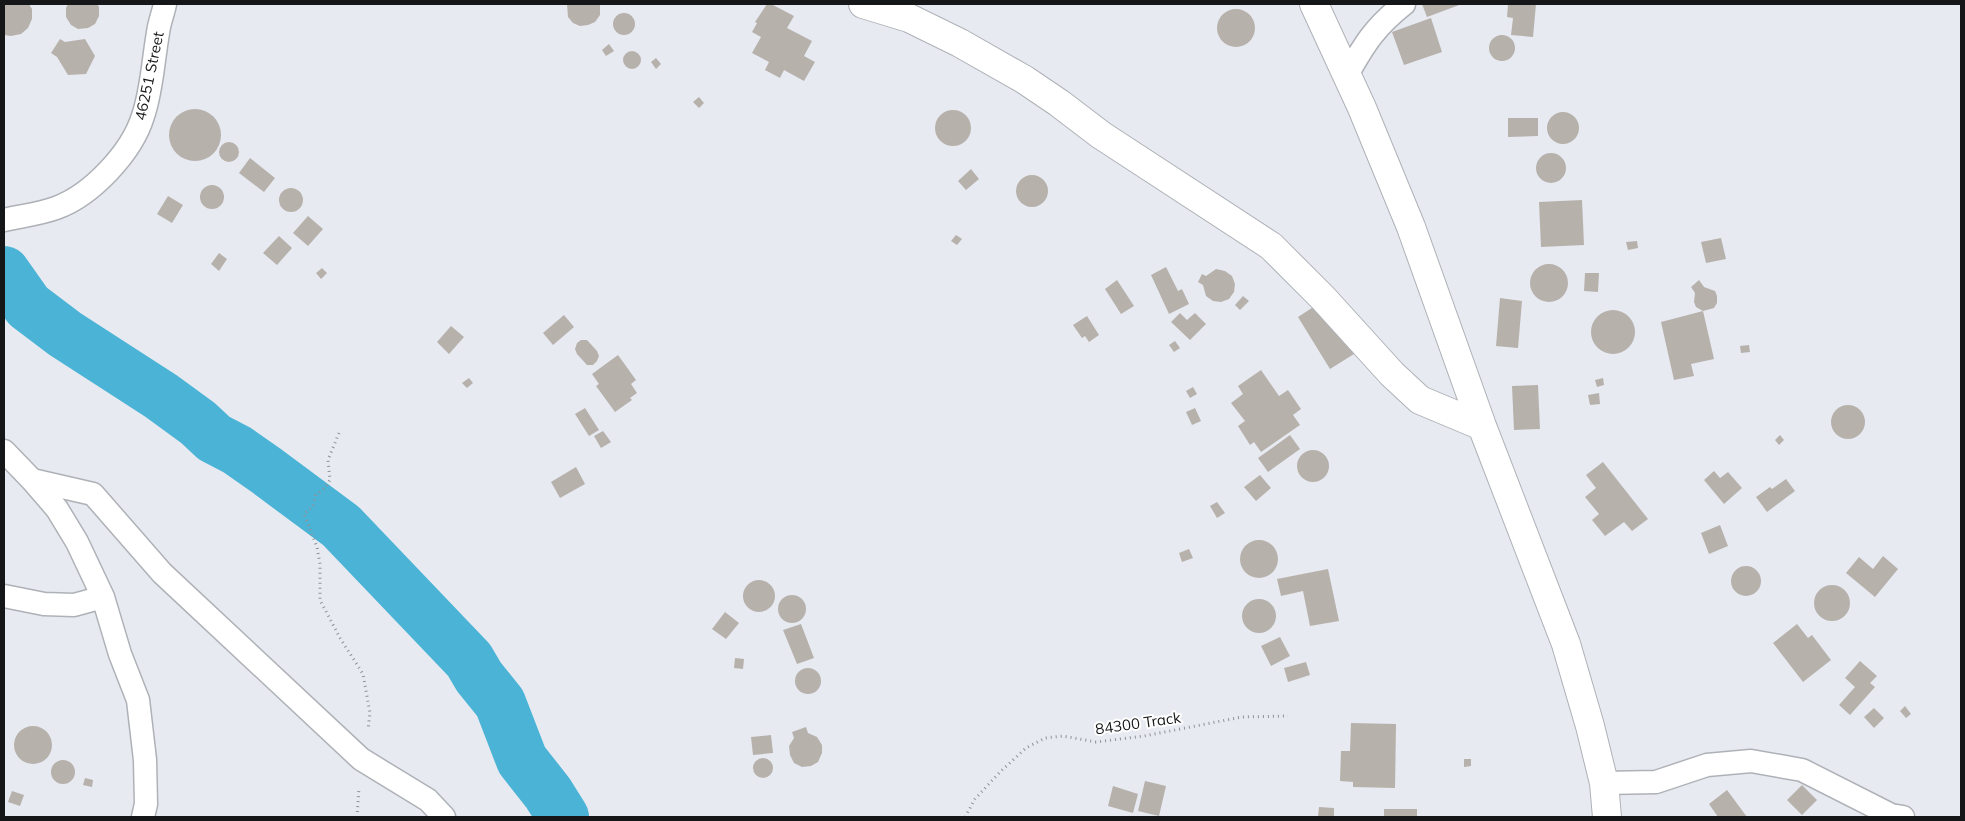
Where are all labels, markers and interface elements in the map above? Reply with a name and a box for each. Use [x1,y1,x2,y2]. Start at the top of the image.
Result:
street label: 46251 Street [130,30,168,122]
street label: 84300 Track [1094,708,1182,738]

